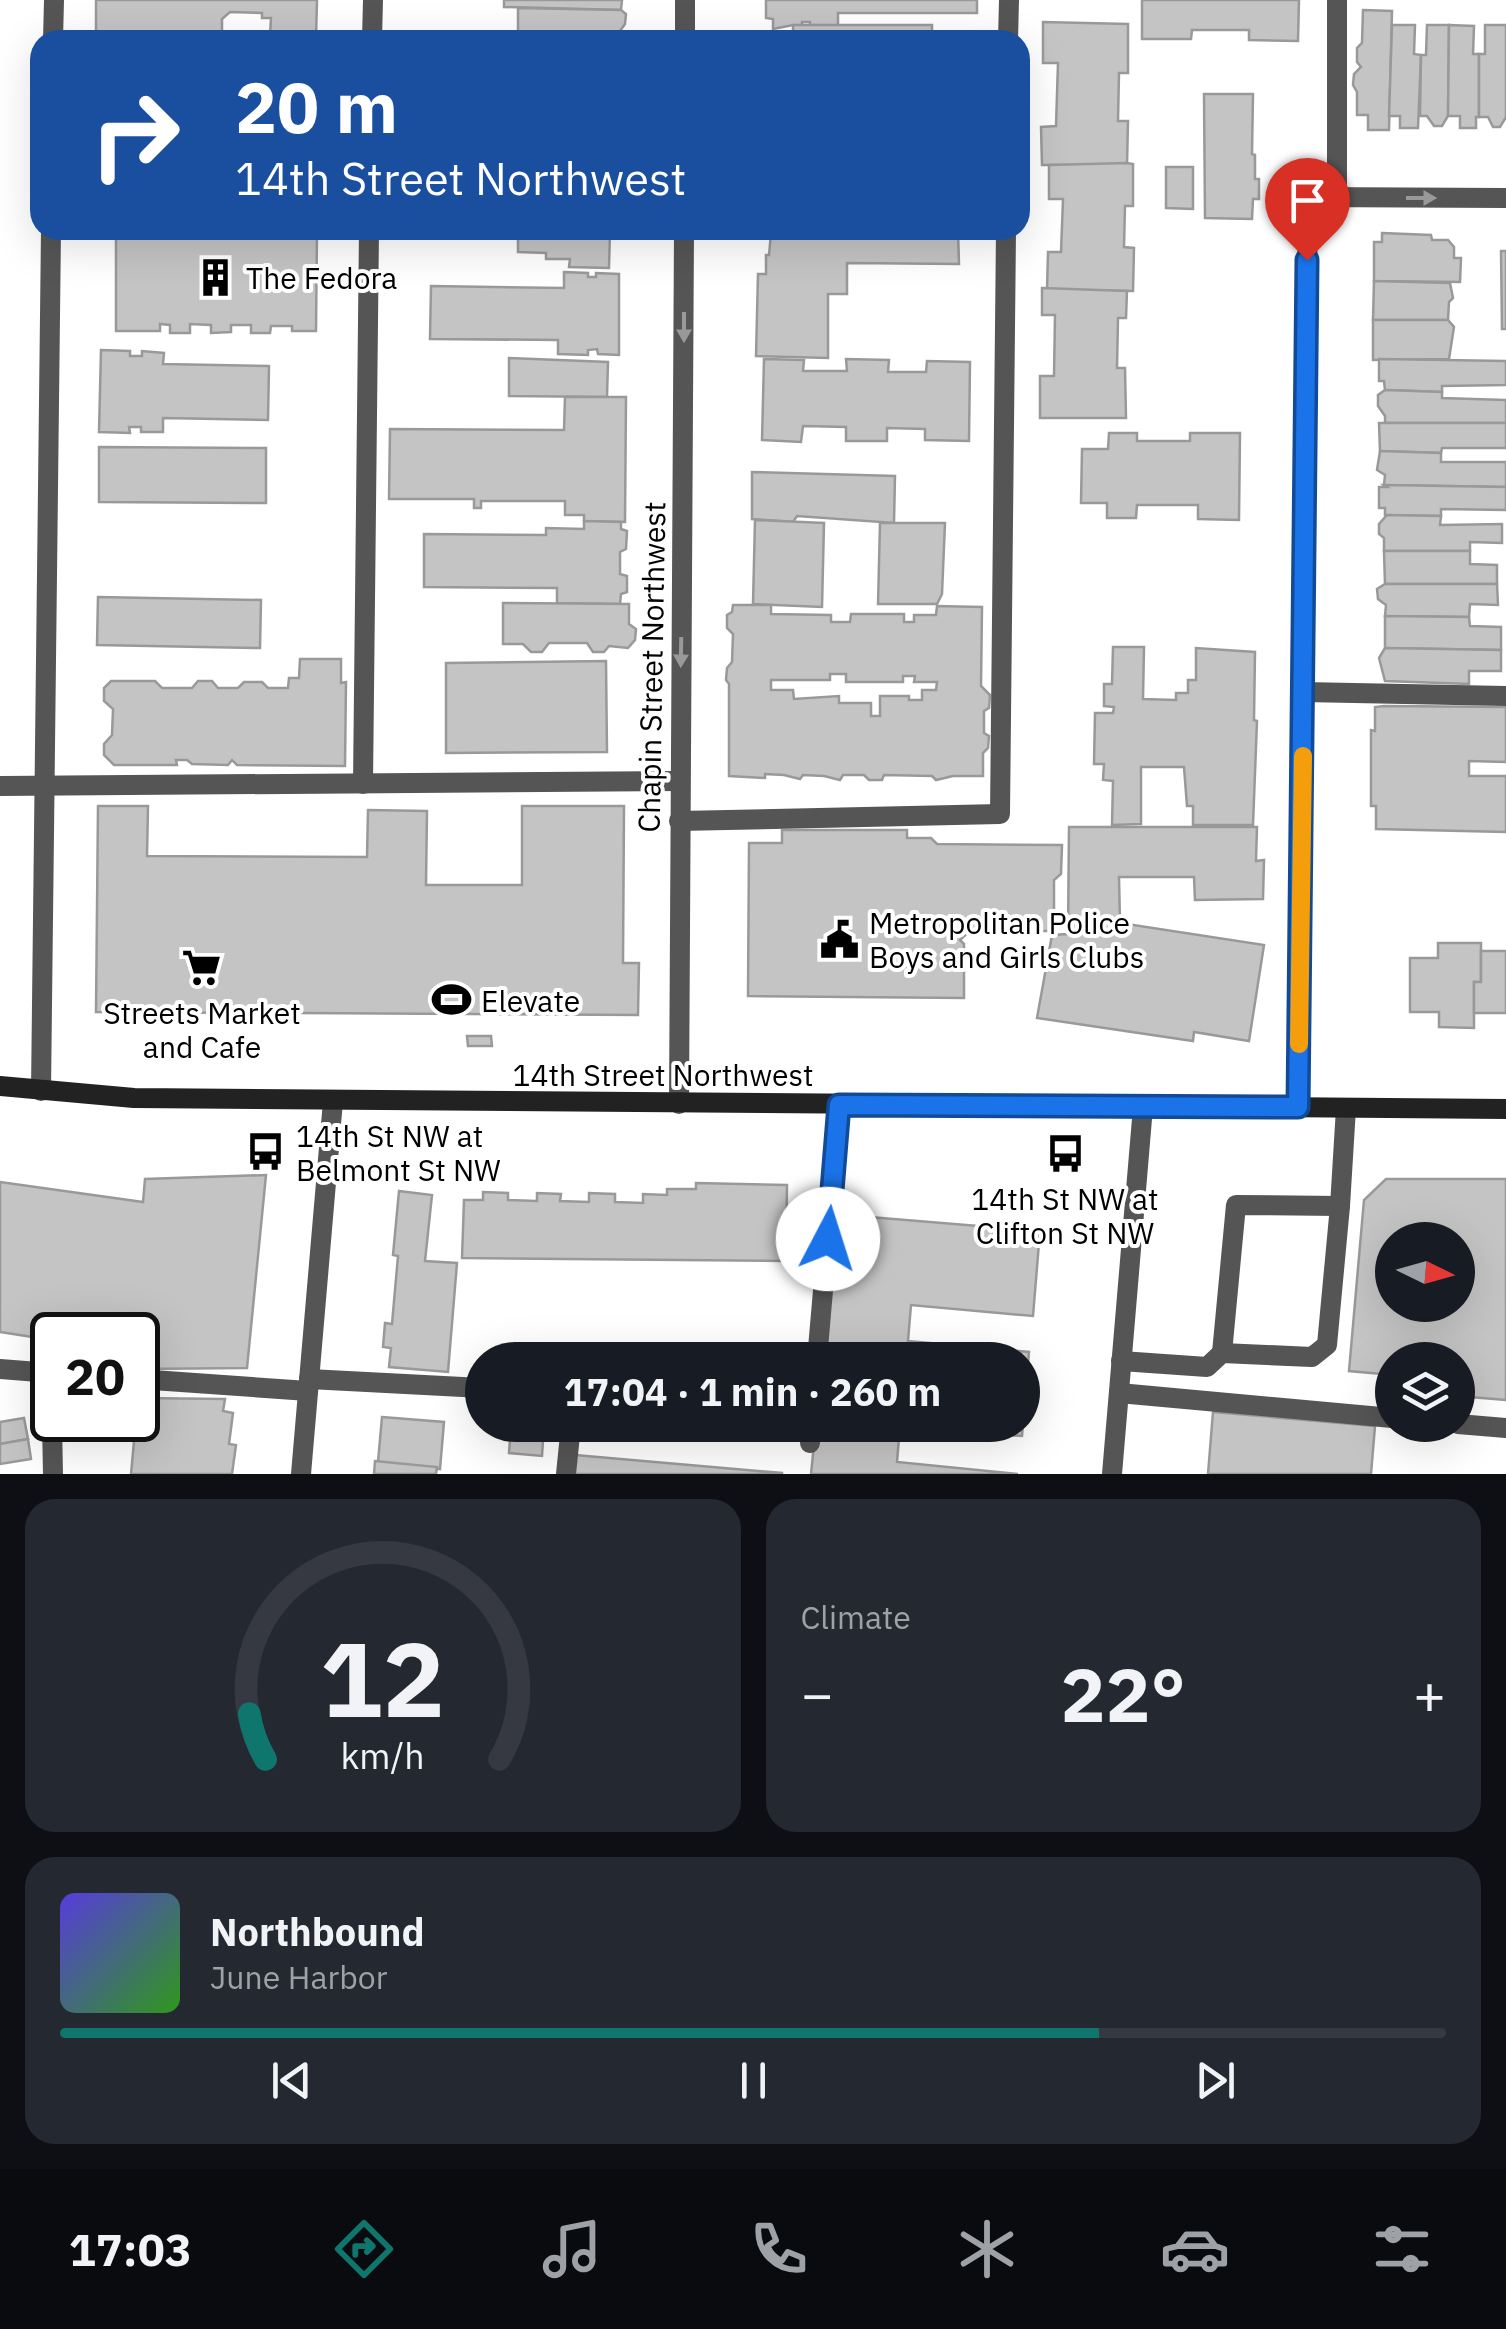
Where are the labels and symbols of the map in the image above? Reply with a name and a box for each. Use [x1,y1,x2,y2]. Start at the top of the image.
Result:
pin [1265,158,1350,261]
one-way arrow [1406,190,1438,206]
building icon: The Fedora [195,256,237,298]
place label: The Fedora [246,258,397,297]
one-way arrow [676,312,692,344]
street label: Chapin Street Northwest [629,501,673,833]
one-way arrow [672,637,688,669]
place label: Metropolitan Police Boys and Girls Clubs [869,903,1144,976]
public building icon: Metropolitan Police Boys and Girls Clubs [818,918,860,960]
supermarket icon: Streets Market and Cafe [181,947,223,989]
sports icon: Elevate [430,979,472,1021]
place label: Elevate [481,981,580,1020]
place label: Streets Market and Cafe [103,993,301,1066]
street label: 14th Street Northwest [513,1055,813,1094]
place label: 14th St NW at Belmont St NW [296,1116,501,1189]
bus stop icon: 14th St NW at Belmont St NW [245,1131,287,1173]
bus stop icon: 14th St NW at Clifton St NW [1044,1133,1086,1175]
place label: 14th St NW at Clifton St NW [971,1179,1159,1252]
position arrow [776,1187,880,1291]
north arrow [1375,1222,1475,1322]
speed limit sign: 20 [30,1312,160,1442]

